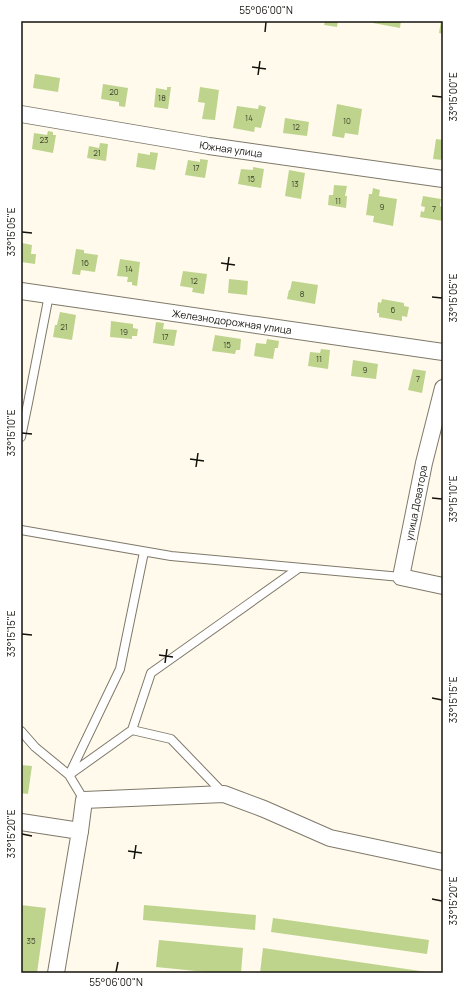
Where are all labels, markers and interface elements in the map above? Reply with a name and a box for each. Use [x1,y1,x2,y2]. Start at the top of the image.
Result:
text: 55°06'00"N [239,3,293,17]
text: 33°15'00"E [446,72,460,122]
house number: 20 [109,86,119,97]
house number: 18 [158,92,166,103]
house number: 14 [245,112,253,123]
house number: 10 [343,115,351,126]
house number: 12 [292,121,300,132]
house number: 23 [40,134,48,145]
street label: Южная улица [199,138,263,160]
house number: 21 [93,147,101,158]
house number: 17 [192,162,200,173]
house number: 15 [247,173,255,184]
house number: 13 [291,178,299,189]
house number: 11 [335,195,341,206]
house number: 9 [380,201,385,212]
house number: 7 [432,203,436,214]
text: 33°15'05"E [4,207,18,256]
house number: 16 [81,257,89,268]
house number: 14 [125,263,133,274]
text: 33°15'05"E [446,273,460,322]
house number: 12 [190,275,198,286]
house number: 8 [300,288,305,299]
house number: 6 [391,304,396,315]
street label: Железнодорожная улица [171,306,293,337]
house number: 21 [60,321,68,332]
house number: 19 [120,326,128,337]
house number: 17 [161,331,169,342]
house number: 15 [223,339,231,350]
house number: 11 [316,353,322,364]
house number: 9 [363,364,368,375]
house number: 7 [416,373,420,384]
text: 33°15'10"E [4,409,18,457]
street label: улица Доватора [402,464,430,542]
text: 33°15'10"E [446,475,460,523]
text: 33°15'15"E [4,610,18,657]
text: 33°15'15"E [446,676,460,723]
text: 33°15'20"E [4,809,18,858]
text: 33°15'20"E [446,876,460,925]
house number: 35 [26,935,36,946]
text: 55°06'00"N [89,975,143,989]

